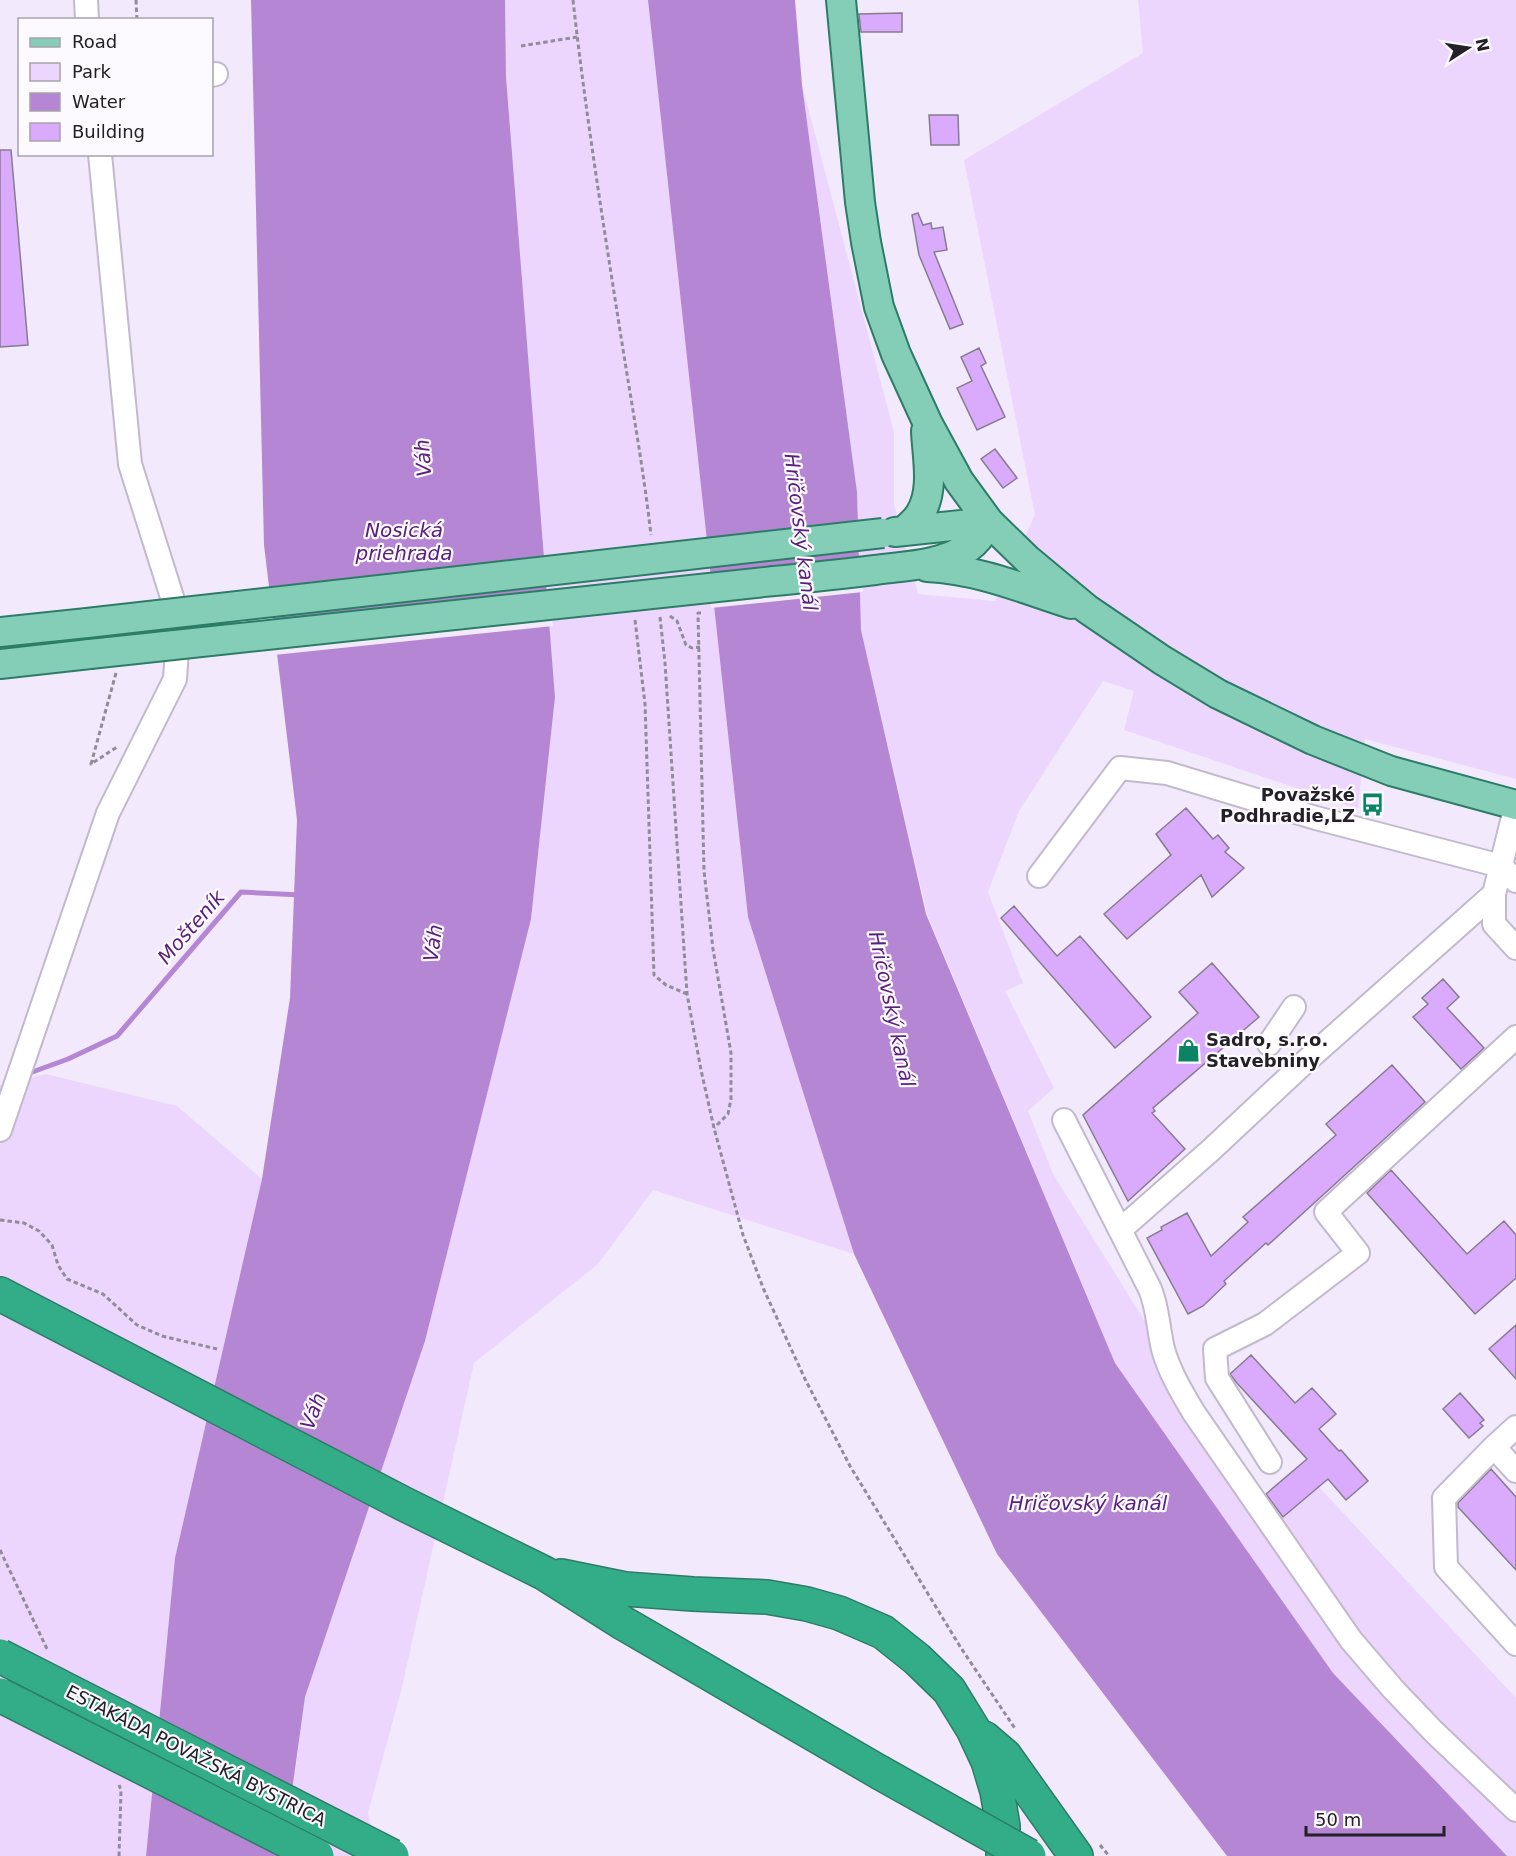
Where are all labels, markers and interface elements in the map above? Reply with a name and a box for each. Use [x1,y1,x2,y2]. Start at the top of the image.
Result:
legend [18,18,213,156]
north arrow [1438,18,1498,78]
text: Road [72,31,117,52]
text: N [1471,36,1493,54]
text: Park [72,61,111,82]
text: Water [72,91,126,112]
text: Building [72,121,145,142]
water label: Váh [410,439,436,477]
water label: Hričovský kanál [779,452,823,613]
water label: Nosická priehrada [355,518,452,565]
place label: Považské Podhradie,LZ [1220,784,1355,826]
bus stop icon: Považské Podhradie,LZ [1360,792,1386,818]
water label: Mošteník [152,884,230,969]
water label: Váh [419,923,447,963]
water label: Hričovský kanál [864,929,920,1089]
place label: Sadro, s.r.o. Stavebniny [1206,1029,1328,1071]
shop icon: Sadro, s.r.o. Stavebniny [1175,1037,1201,1063]
water label: Váh [295,1389,331,1433]
water label: Hričovský kanál [1009,1491,1168,1515]
street label: ESTAKÁDA POVAŽSKÁ BYSTRICA [63,1681,330,1831]
scale bar [1306,1799,1444,1837]
text: 50 m [1315,1809,1361,1830]

